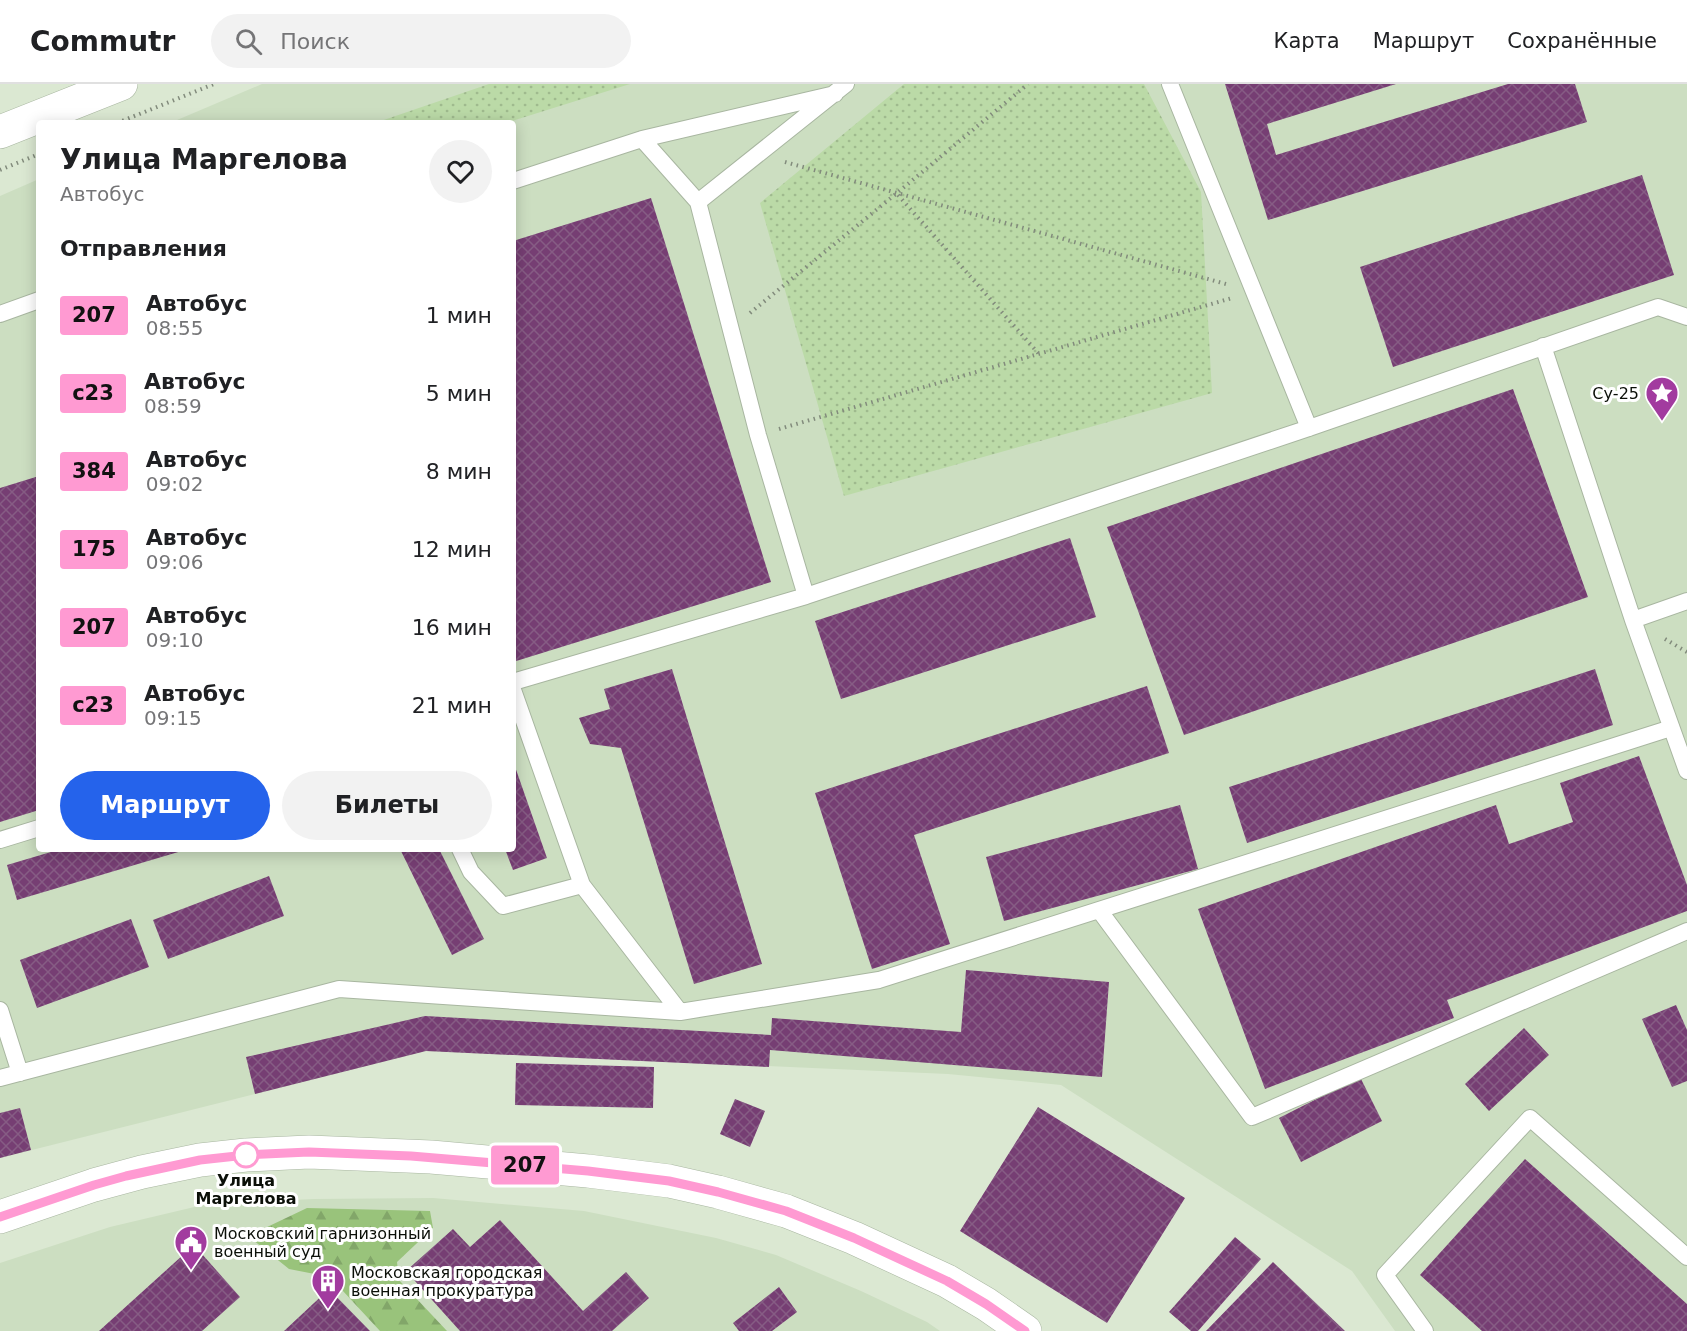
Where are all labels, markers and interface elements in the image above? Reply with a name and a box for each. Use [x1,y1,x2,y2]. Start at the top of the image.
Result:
search box [211,14,631,68]
text: Commutr [30,25,175,58]
icon: search [232,25,265,58]
text: Поиск [280,29,350,54]
text: Карта [1274,29,1340,53]
text: Маршрут [1373,29,1474,53]
text: Сохранённые [1507,29,1657,53]
button: heart [429,140,492,203]
text: Улица Маргелова [60,143,348,176]
text: Автобус [60,182,145,206]
text: Отправления [60,236,227,261]
text: Автобус [146,291,247,316]
text: 207 [72,303,116,327]
text: 1 мин [426,303,492,328]
text: 08:55 [146,316,203,340]
text: Автобус [144,369,246,394]
place icon: Су-25 [1644,375,1680,422]
text: с23 [72,381,114,405]
text: 5 мин [426,381,492,406]
place label: Су-25 [1592,384,1639,403]
text: 08:59 [144,394,202,418]
text: Автобус [146,447,247,472]
text: 384 [72,459,116,483]
text: 8 мин [426,459,492,484]
text: 09:02 [146,472,203,496]
text: Автобус [146,525,247,550]
text: 175 [72,537,116,561]
text: 12 мин [412,537,492,562]
text: 09:06 [146,550,203,574]
text: Автобус [146,603,247,628]
text: 207 [72,615,116,639]
text: 16 мин [412,615,492,640]
text: 09:10 [146,628,203,652]
text: Автобус [144,681,246,706]
text: с23 [72,693,114,717]
text: 21 мин [412,693,492,718]
text: 09:15 [144,706,202,730]
button: Маршрут [60,771,270,840]
button: Билеты [282,771,492,840]
marker: Улица Маргелова [233,1142,259,1168]
line badge: 207 [490,1146,560,1184]
text: 207 [503,1153,547,1177]
place label: Улица Маргелова [195,1171,297,1208]
public building icon: Московский гарнизонный военный суд [173,1224,209,1271]
place label: Московский гарнизонный военный суд [214,1224,431,1261]
building icon: Московская городская военная прокуратура [310,1263,346,1310]
place label: Московская городская военная прокуратура [351,1263,542,1300]

